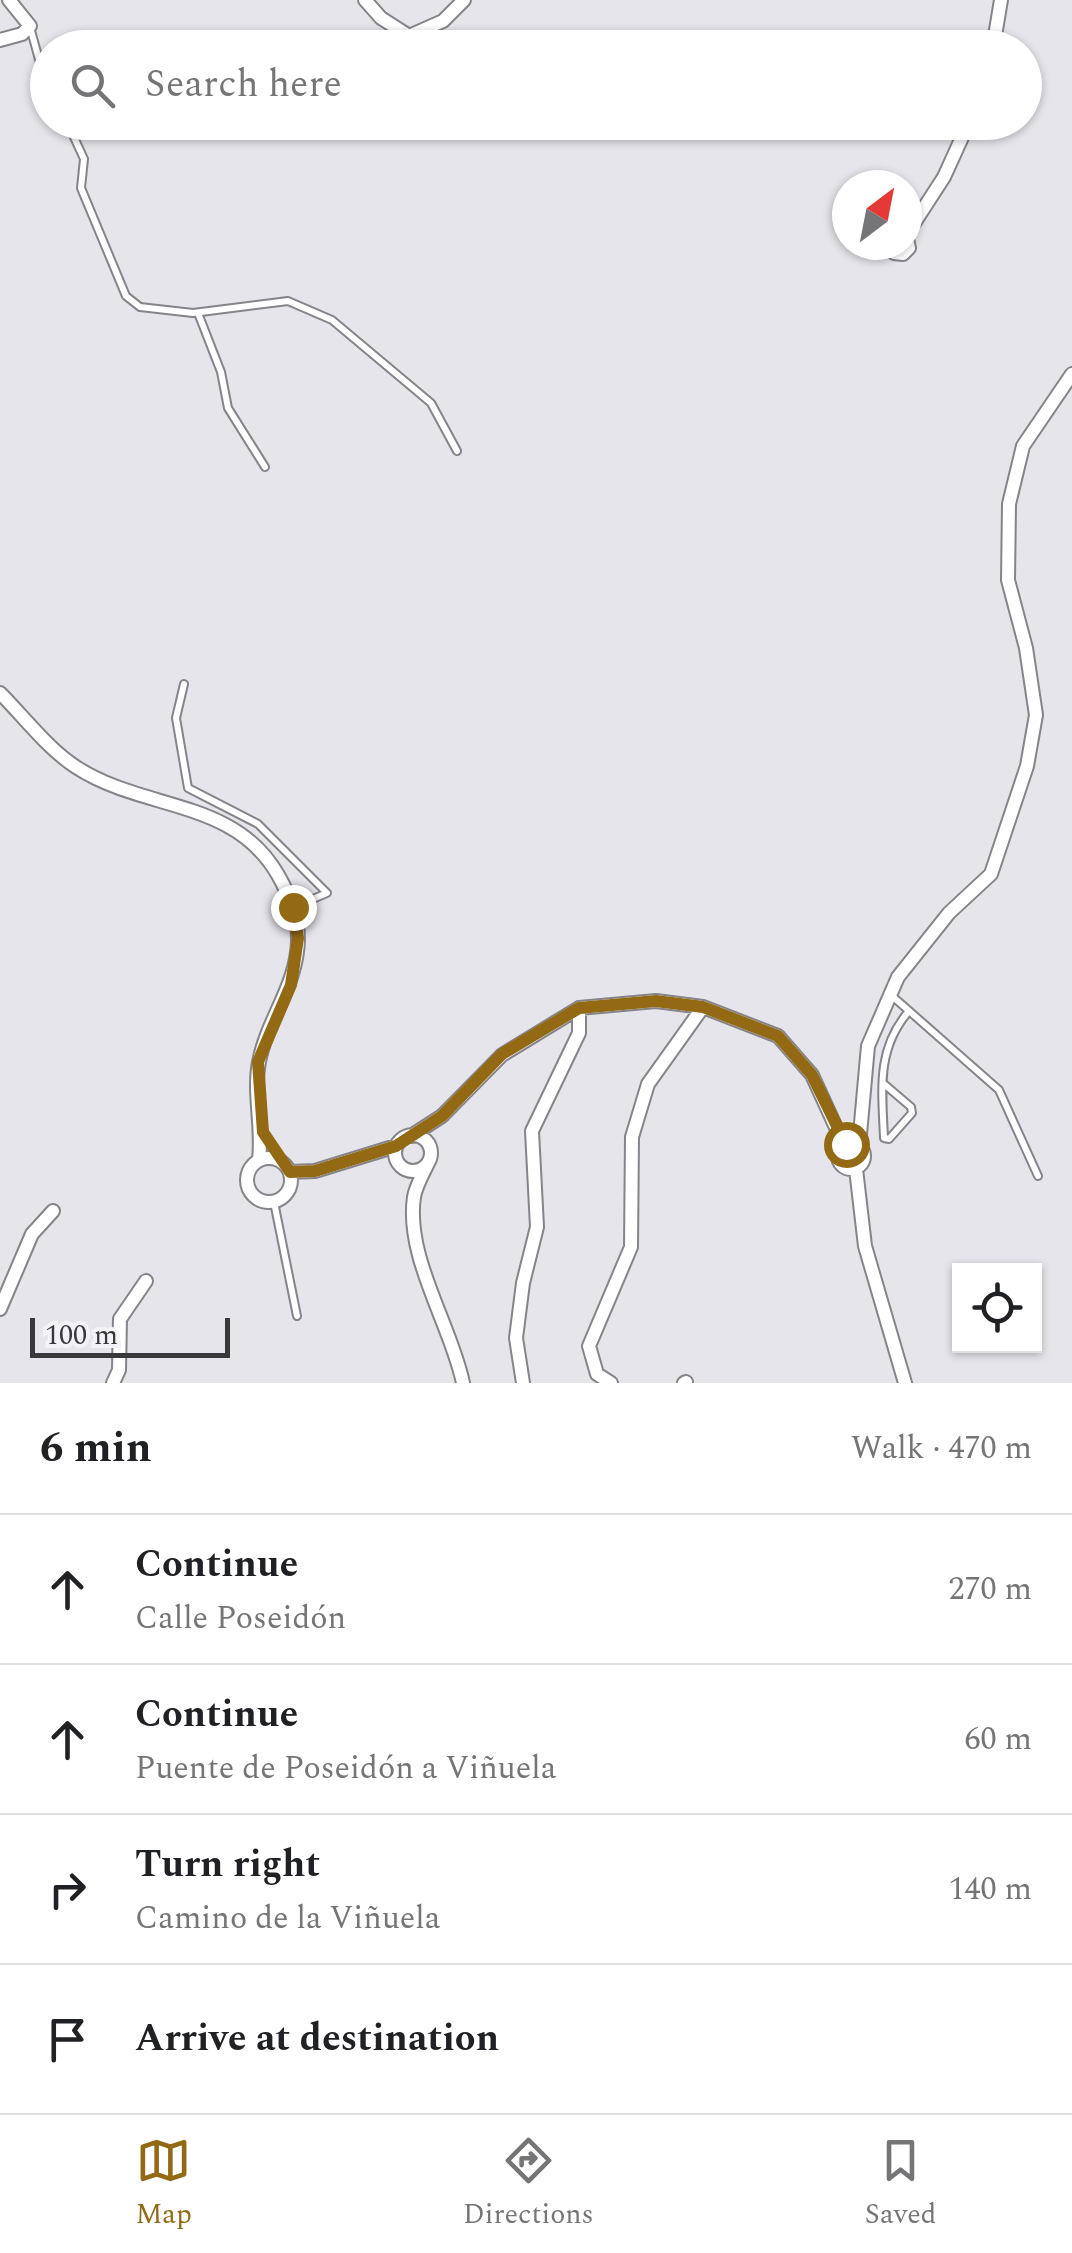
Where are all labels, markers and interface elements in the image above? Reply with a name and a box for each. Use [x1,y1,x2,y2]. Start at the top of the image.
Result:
search box [30,30,1042,140]
text: Search here [145,56,342,114]
icon: search [65,58,120,113]
north arrow [832,170,922,260]
route end [271,885,317,931]
route start [824,1122,870,1168]
map controls [952,1263,1042,1353]
button: locate [952,1263,1042,1353]
scale bar [30,1313,230,1358]
text: 100 m [45,1314,118,1357]
text: 6 min [40,1417,152,1480]
text: Walk · 470 m [851,1424,1032,1473]
text: Continue [135,1536,298,1594]
icon: ahead [40,1562,95,1617]
text: 270 m [948,1565,1032,1614]
text: Calle Poseidón [135,1594,346,1643]
text: Continue [135,1686,298,1744]
icon: ahead [40,1712,95,1767]
text: 60 m [964,1715,1032,1764]
text: Puente de Poseidón a Viñuela [135,1744,556,1793]
text: Turn right [135,1836,320,1894]
icon: right [40,1862,95,1917]
text: 140 m [948,1865,1032,1914]
text: Camino de la Viñuela [135,1894,440,1943]
text: Arrive at destination [135,2010,499,2068]
icon: arrive [40,2012,95,2067]
tab: Map [136,2133,192,2236]
tab: Directions [463,2133,594,2236]
tab: Saved [865,2133,936,2236]

